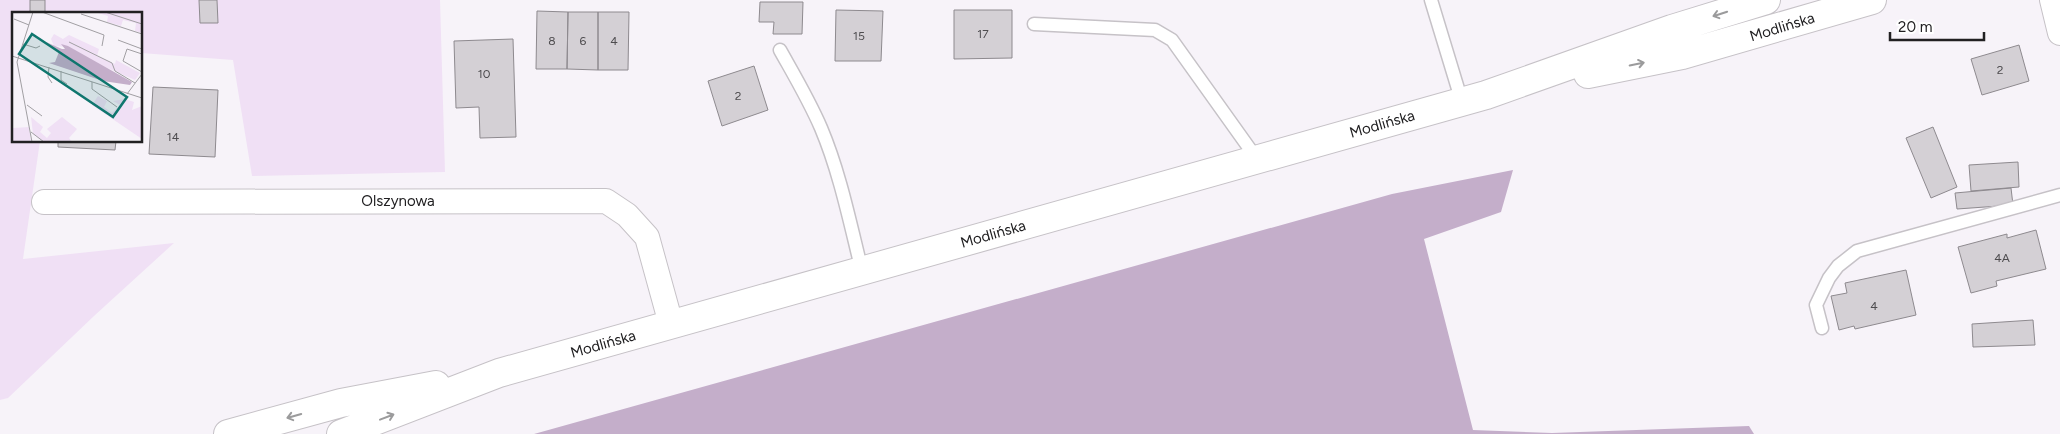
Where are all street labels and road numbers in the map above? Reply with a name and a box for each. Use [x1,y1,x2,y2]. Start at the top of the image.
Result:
street label: Modlińska [1747,9,1817,45]
street label: Modlińska [1347,106,1417,142]
street label: Olszynowa [361,192,435,210]
street label: Modlińska [958,216,1028,252]
street label: Modlińska [568,326,638,362]

